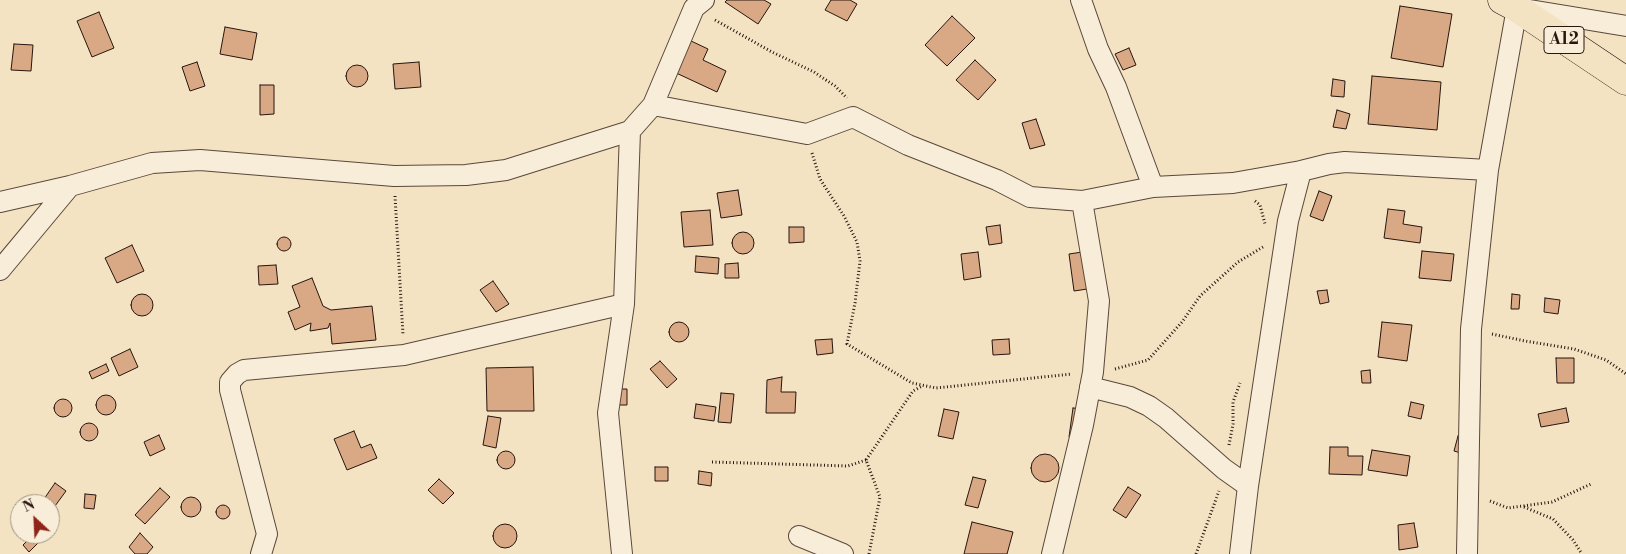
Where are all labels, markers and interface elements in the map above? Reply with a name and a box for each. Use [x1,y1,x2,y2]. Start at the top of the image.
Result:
road number: A12 [1544,26,1584,54]
north arrow [10,494,60,544]
text: N [20,496,38,517]

